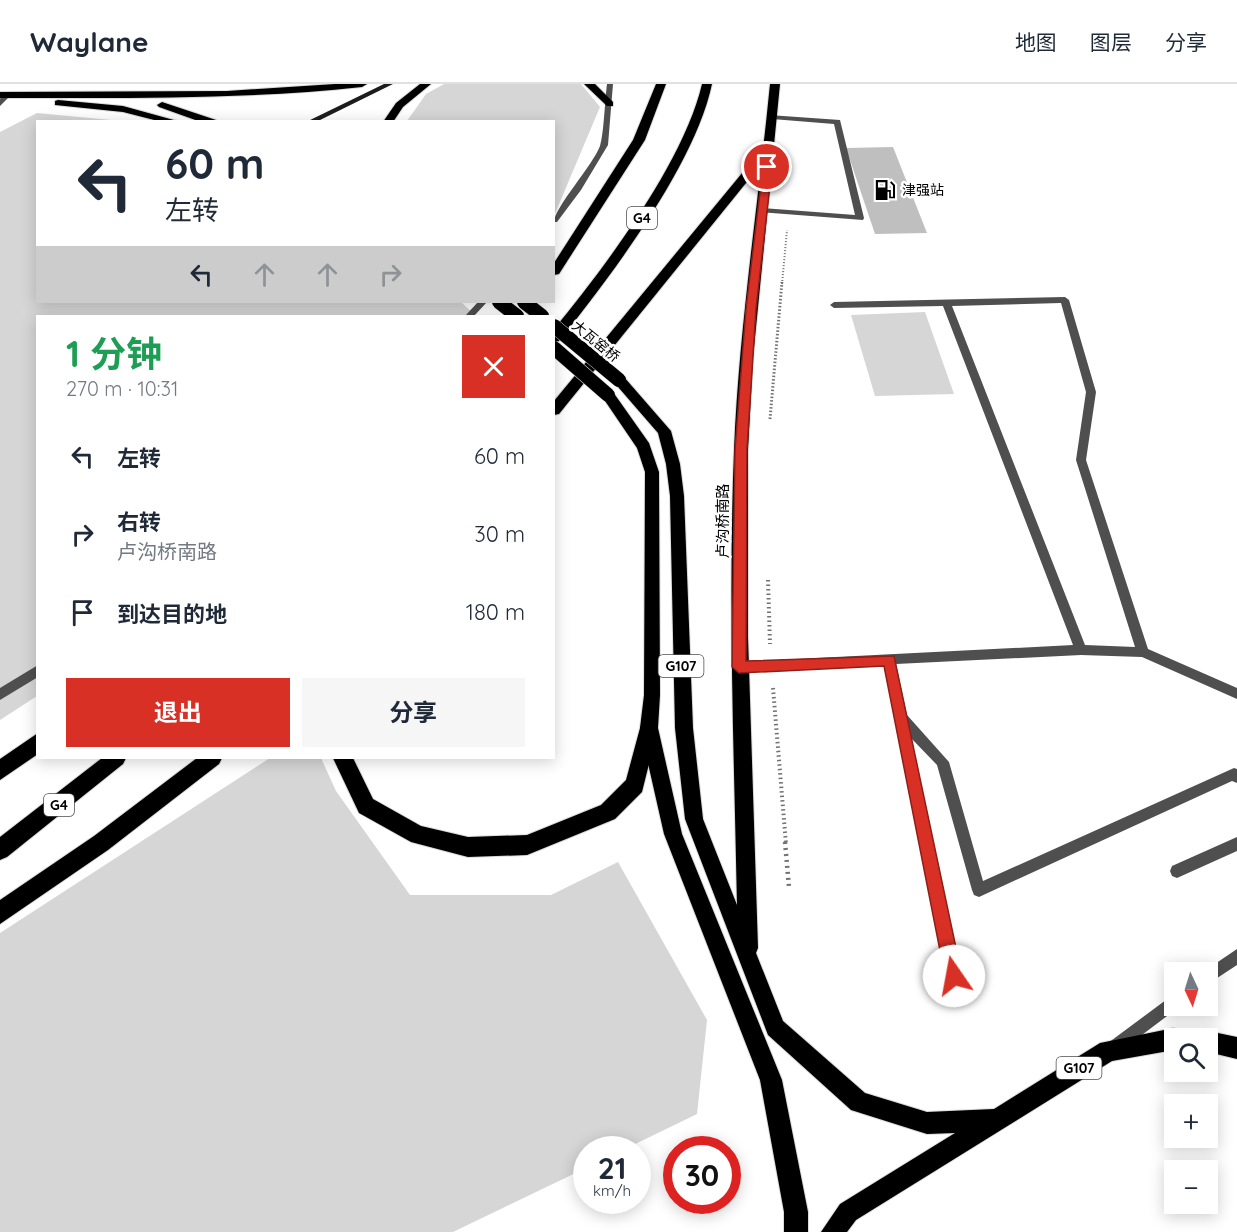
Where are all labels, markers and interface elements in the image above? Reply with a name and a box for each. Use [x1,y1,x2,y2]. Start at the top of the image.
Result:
text: Waylane [30,24,149,59]
text: 地图 [1015,29,1057,55]
text: 图层 [1090,29,1132,55]
text: 分享 [1165,29,1207,55]
text: 60 m [165,137,265,190]
pin [741,141,792,192]
icon: left [66,144,144,222]
icon: arrive [750,150,783,183]
fuel station icon: 津强站 [873,178,897,202]
place label: 津强站 [902,181,944,199]
text: 左转 [165,193,219,227]
road number: G4 [627,207,657,229]
icon: left [185,258,218,291]
icon: ahead [248,258,281,291]
icon: ahead [311,258,344,291]
icon: right [374,258,407,291]
street label: 大瓦窑桥 [569,316,623,366]
text: 1 分钟 [66,331,162,376]
button: close [462,335,525,398]
text: 270 m · 10:31 [66,376,178,401]
icon: left [66,440,99,473]
text: 60 m [474,442,525,470]
text: 左转 [117,444,161,472]
street label: 卢沟桥南路 [713,483,732,559]
text: 右转 [117,508,161,536]
icon: right [66,518,99,551]
text: 30 m [474,520,525,548]
text: 卢沟桥南路 [117,539,217,564]
icon: arrive [66,596,99,629]
text: 180 m [466,598,525,626]
text: 到达目的地 [117,600,227,628]
road number: G107 [658,655,704,677]
button: 退出 [66,678,290,747]
button: 分享 [302,678,525,747]
road number: G4 [44,794,74,816]
position arrow [922,944,986,1008]
north arrow [1164,962,1218,1016]
map controls [1164,962,1218,1214]
button: search [1164,1028,1218,1082]
road number: G107 [1056,1057,1102,1079]
button: + [1164,1094,1218,1148]
speed limit sign: 30 [663,1136,741,1214]
text: 21 [598,1149,626,1187]
button: − [1164,1160,1218,1214]
text: km/h [593,1181,631,1200]

